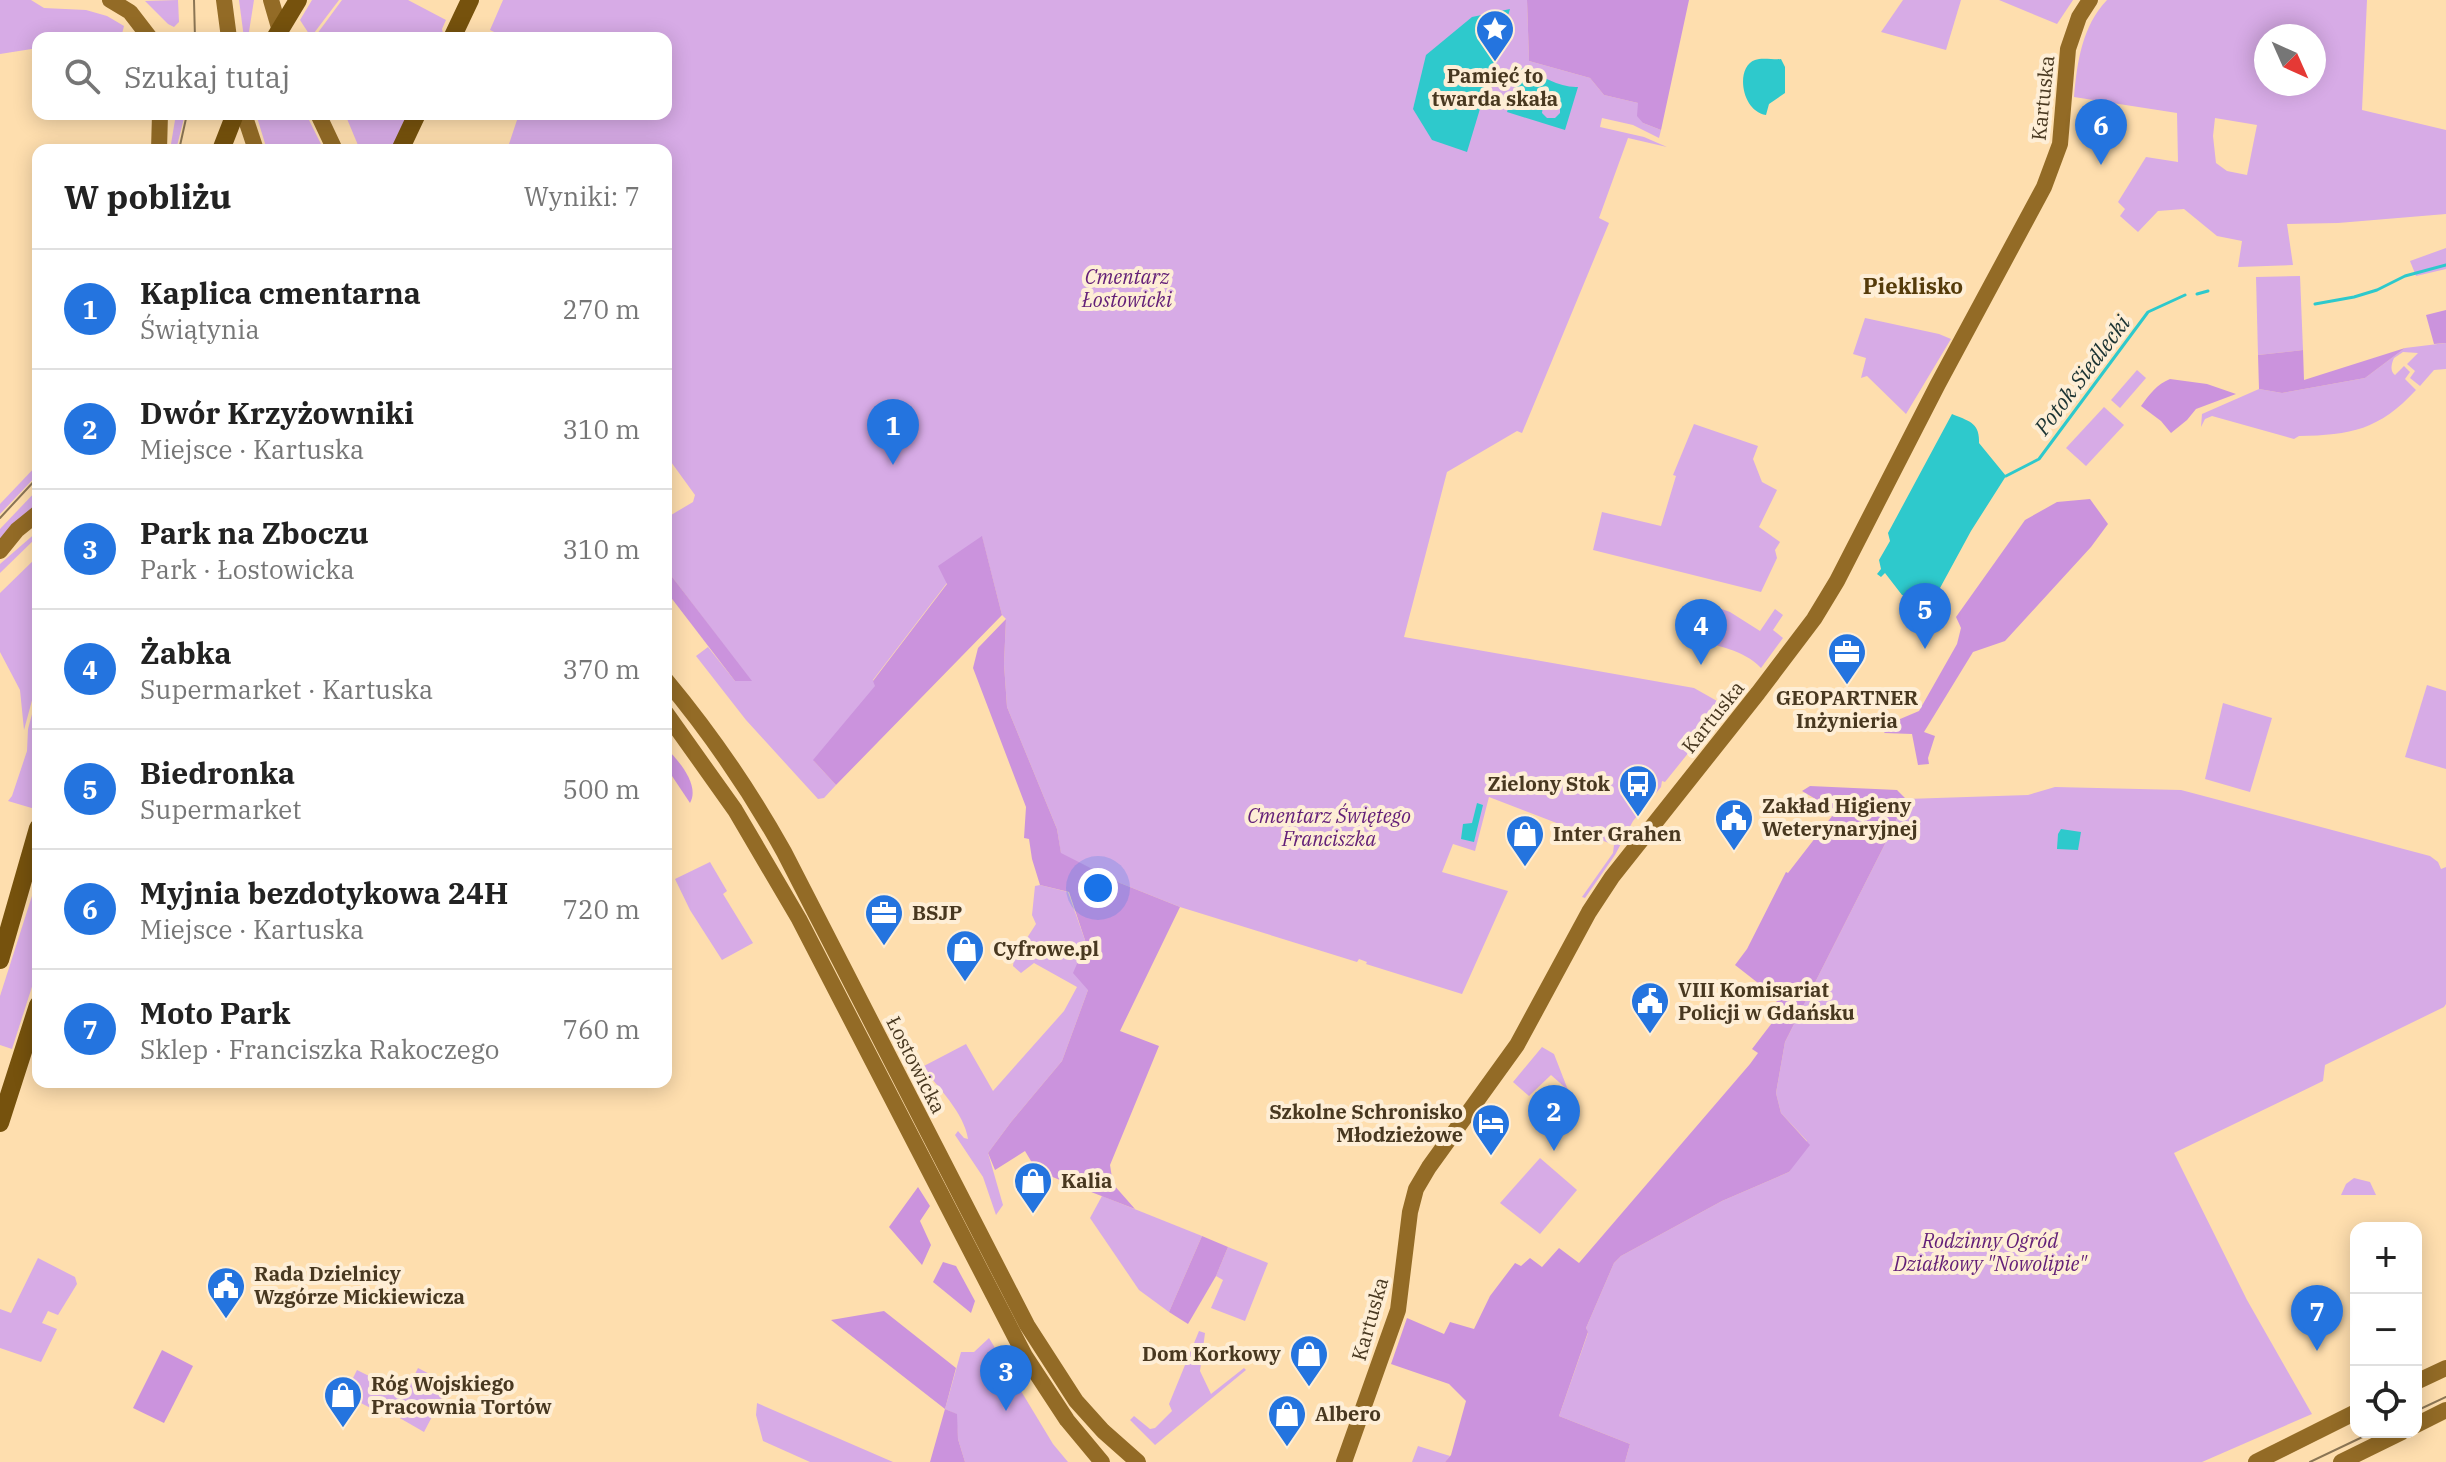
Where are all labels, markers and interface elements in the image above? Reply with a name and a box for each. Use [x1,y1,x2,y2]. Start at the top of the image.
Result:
place icon: Pamięć to twarda skała [1474,8,1516,63]
north arrow [2254,24,2326,96]
search box [32,32,672,120]
icon: search [60,54,104,98]
street label: Kartuska [2025,54,2060,142]
text: Szukaj tutaj [124,57,290,96]
place label: Pamięć to twarda skała [1432,62,1558,112]
pin: 6 [2075,99,2127,165]
text: W pobliżu [64,174,232,218]
text: Wyniki: 7 [524,179,640,213]
park label: Cmentarz Łostowicki [1081,263,1172,313]
district label: Pieklisko [1863,271,1963,300]
text: Kaplica cmentarna [140,273,421,312]
text: 1 [82,292,98,326]
text: 270 m [562,292,640,326]
water label: Potok Siedlecki [2027,309,2136,441]
text: Świątynia [140,312,260,346]
text: Dwór Krzyżowniki [140,393,414,432]
pin: 1 [867,399,919,465]
text: 2 [82,412,98,446]
text: 310 m [562,412,640,446]
text: Miejsce · Kartuska [140,432,364,466]
text: Park na Zboczu [140,513,369,552]
text: 3 [82,532,98,566]
text: 310 m [562,532,640,566]
text: Park · Łostowicka [140,552,355,586]
pin: 5 [1899,583,1951,649]
pin: 4 [1675,599,1727,665]
office icon: GEOPARTNER Inżynieria [1826,631,1868,686]
text: Żabka [140,633,232,672]
text: 4 [82,652,98,686]
text: 370 m [562,652,640,686]
text: Supermarket · Kartuska [140,672,433,706]
street label: Kartuska [1675,675,1750,758]
place label: GEOPARTNER Inżynieria [1776,684,1918,734]
text: Biedronka [140,753,295,792]
bus stop icon: Zielony Stok [1617,763,1659,818]
place label: Zielony Stok [1488,770,1611,797]
text: 5 [82,772,98,806]
text: 500 m [562,772,640,806]
text: Supermarket [140,792,301,826]
place label: Zakład Higieny Weterynaryjnej [1762,792,1918,842]
public building icon: Zakład Higieny Weterynaryjnej [1713,797,1755,852]
park label: Cmentarz Świętego Franciszka [1247,802,1411,852]
shop icon: Inter Grahen [1504,813,1546,868]
place label: Inter Grahen [1553,820,1682,847]
your location [1078,868,1118,908]
text: Myjnia bezdotykowa 24H [140,873,508,912]
text: 6 [82,892,98,926]
text: 720 m [562,892,640,926]
office icon: BSJP [863,892,905,947]
place label: BSJP [912,899,962,926]
text: Miejsce · Kartuska [140,912,364,946]
shop icon: Cyfrowe.pl [944,928,986,983]
place label: Cyfrowe.pl [993,935,1099,962]
place label: VIII Komisariat Policji w Gdańsku [1678,976,1855,1026]
public building icon: VIII Komisariat Policji w Gdańsku [1629,980,1671,1035]
text: Moto Park [140,993,291,1032]
text: 7 [82,1012,98,1046]
text: 760 m [562,1012,640,1046]
street label: Łostowicka [880,1012,953,1118]
text: Sklep · Franciszka Rakoczego [140,1032,499,1066]
pin: 2 [1528,1085,1580,1151]
place label: Szkolne Schronisko Młodzieżowe [1269,1098,1463,1148]
hotel icon: Szkolne Schronisko Młodzieżowe [1470,1102,1512,1157]
shop icon: Kalia [1012,1160,1054,1215]
place label: Kalia [1061,1167,1112,1194]
map controls [2350,1222,2422,1438]
button: + [2350,1222,2422,1294]
park label: Rodzinny Ogród Działkowy "Nowolipie" [1893,1227,2088,1277]
place label: Rada Dzielnicy Wzgórze Mickiewicza [254,1260,465,1310]
public building icon: Rada Dzielnicy Wzgórze Mickiewicza [205,1265,247,1320]
street label: Kartuska [1345,1274,1394,1364]
pin: 7 [2291,1285,2343,1351]
button: − [2350,1294,2422,1366]
shop icon: Dom Korkowy [1288,1333,1330,1388]
place label: Dom Korkowy [1142,1340,1282,1367]
pin: 3 [980,1345,1032,1411]
button: locate [2350,1366,2422,1438]
place label: Róg Wojskiego Pracownia Tortów [371,1370,552,1420]
shop icon: Róg Wojskiego Pracownia Tortów [322,1374,364,1429]
shop icon: Albero [1266,1393,1308,1448]
place label: Albero [1315,1400,1381,1427]

